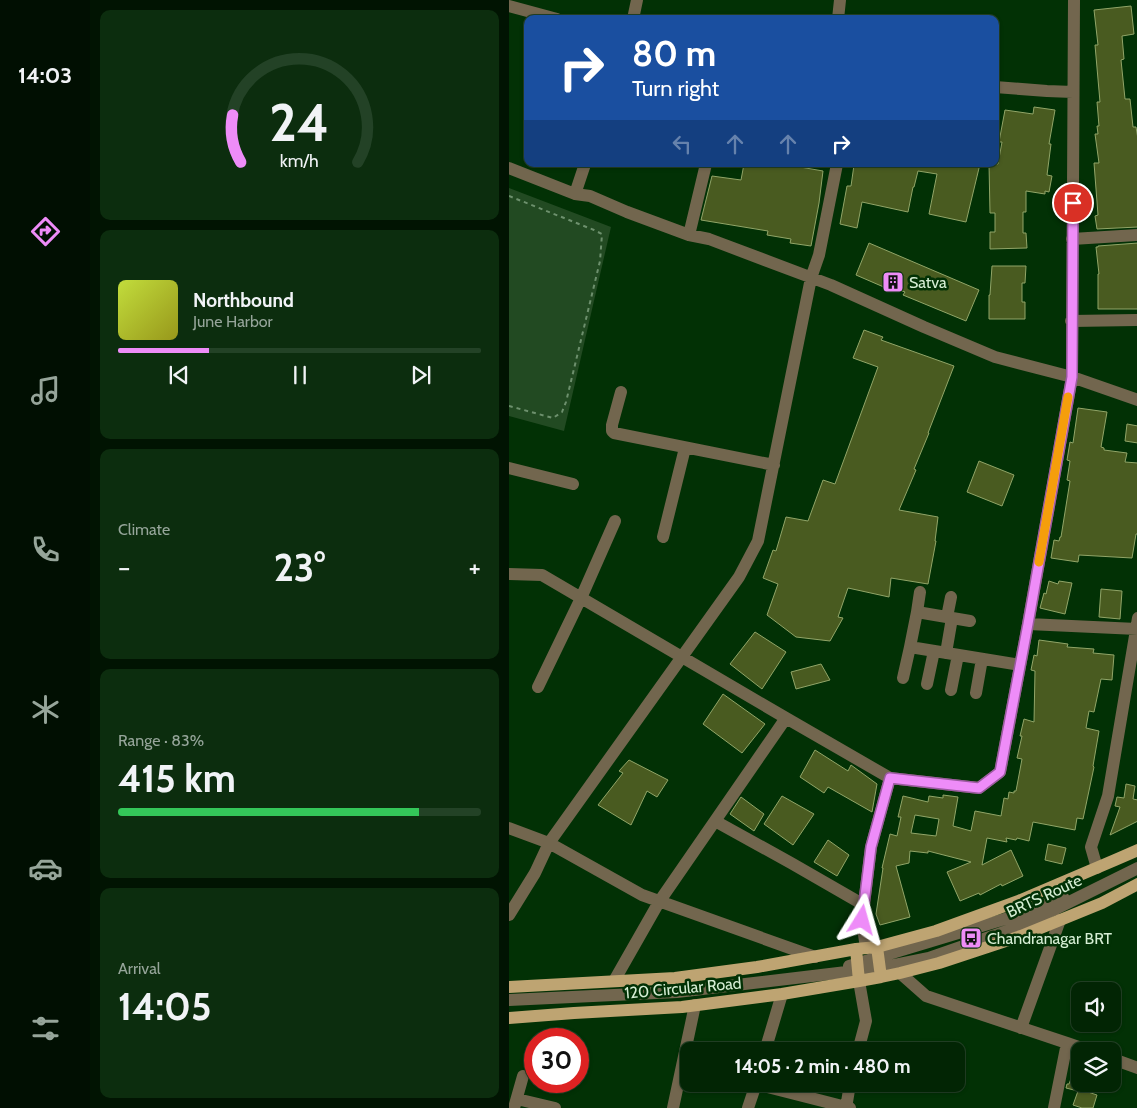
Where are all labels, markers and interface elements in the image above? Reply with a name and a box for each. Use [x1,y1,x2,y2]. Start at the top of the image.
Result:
text: 80 m [632,32,716,75]
icon: right [549,35,614,100]
text: 14:03 [18,62,72,89]
text: Turn right [632,75,719,102]
text: 24 [270,91,329,154]
icon: left [668,130,696,158]
icon: ahead [721,130,749,158]
icon: ahead [774,130,802,158]
icon: right [827,130,855,158]
text: km/h [280,150,319,171]
pin [1052,182,1094,224]
icon: arrive [1059,189,1087,217]
icon: directions [28,214,63,249]
building icon: Satva [881,270,905,294]
place label: Satva [909,273,947,292]
text: Northbound [193,289,294,312]
text: June Harbor [193,312,273,331]
icon: previous [165,361,193,389]
icon: pause [286,361,314,389]
icon: next [407,361,435,389]
icon: music [28,373,63,408]
text: Climate [118,520,170,539]
icon: phone [28,532,63,567]
text: 23° [274,544,325,591]
text: − [118,550,130,584]
text: + [469,550,481,584]
icon: climate [28,692,63,727]
text: Range · 83% [118,731,204,750]
text: 415 km [118,755,236,802]
icon: car [28,851,63,886]
street label: BRTS Route [1003,870,1085,922]
position arrow [835,893,887,945]
bus stop icon: Chandranagar BRT [959,926,983,950]
place label: Chandranagar BRT [987,929,1113,948]
text: Arrival [118,959,161,978]
street label: 120 Circular Road [624,973,742,1003]
map controls [1071,982,1121,1092]
button: sound [1071,982,1121,1032]
text: 14:05 [118,983,211,1030]
icon: filters [28,1011,63,1046]
speed limit sign: 30 [524,1028,589,1093]
button: layers [1071,1042,1121,1092]
text: 14:05 · 2 min · 480 m [735,1055,910,1078]

